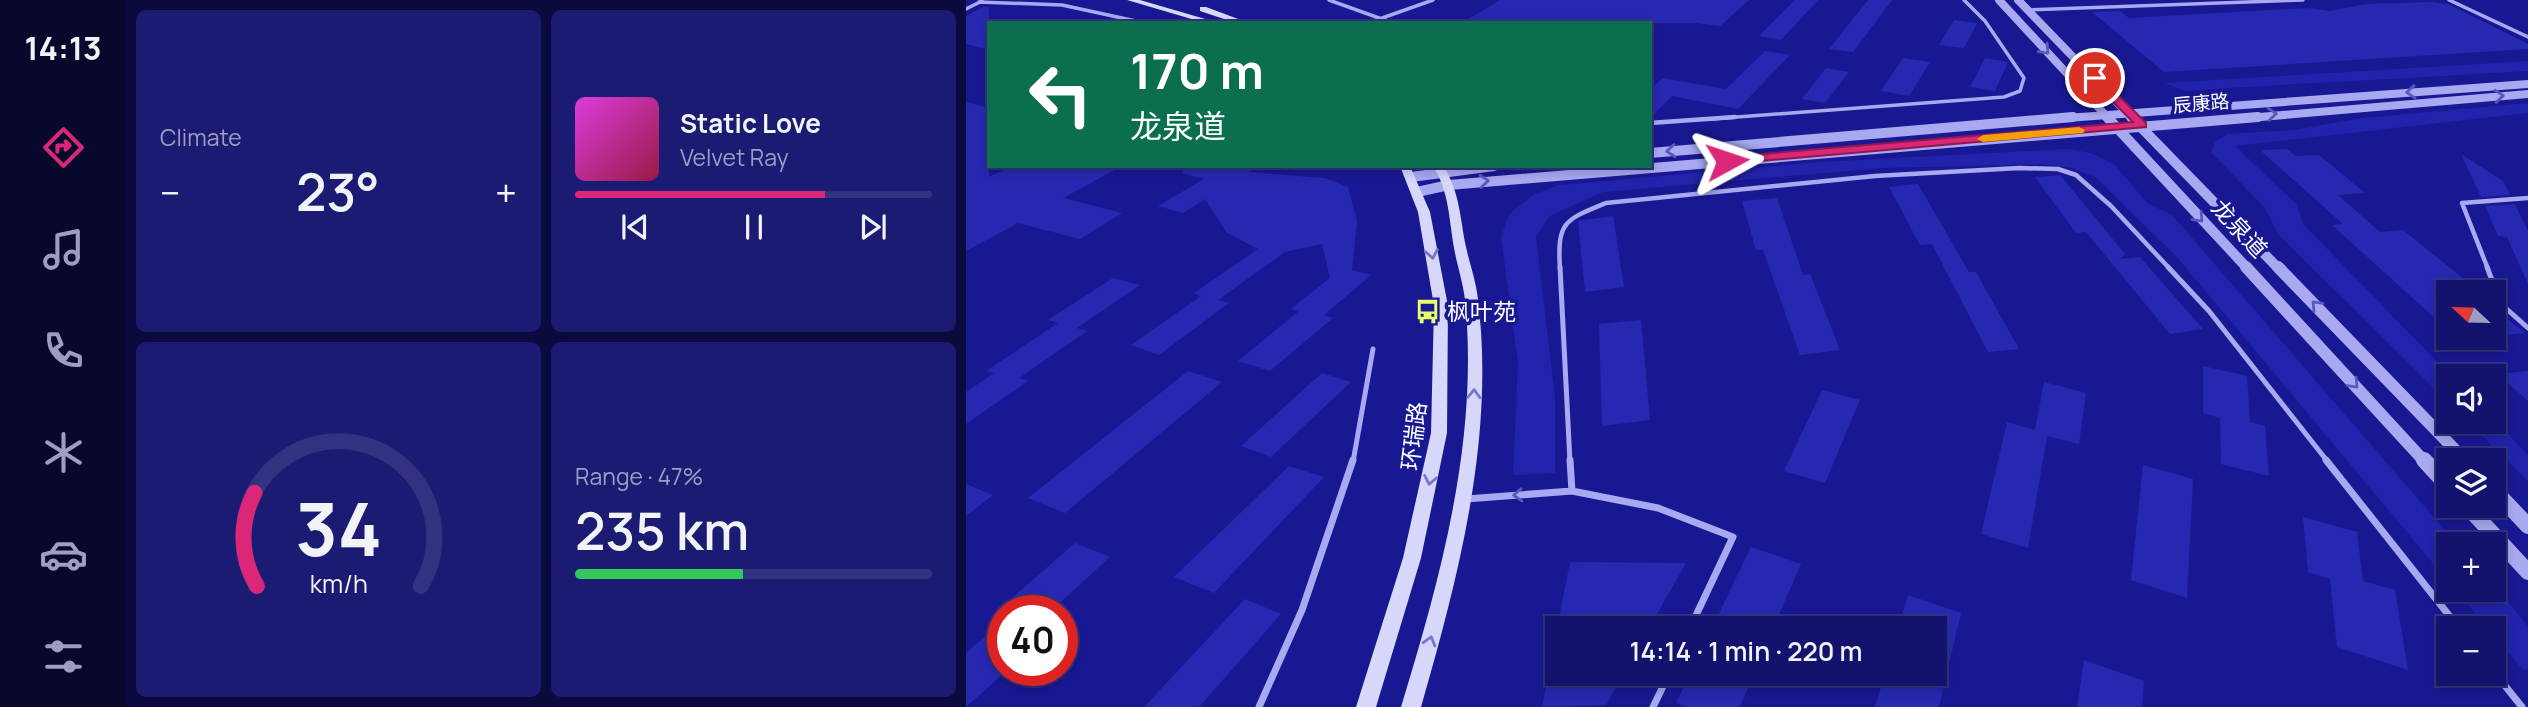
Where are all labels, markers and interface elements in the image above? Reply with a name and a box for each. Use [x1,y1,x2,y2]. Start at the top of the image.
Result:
text: 14:13 [24,26,102,70]
text: 170 m [1130,37,1264,104]
one-way arrow [2037,42,2050,55]
pin [2065,48,2125,108]
icon: left [1015,49,1106,140]
icon: arrive [2076,59,2114,97]
one-way arrow [2405,84,2416,99]
street label: 辰康路 [2171,88,2231,118]
one-way arrow [2494,89,2505,104]
text: 龙泉道 [1130,104,1226,148]
text: Static Love [680,105,821,141]
one-way arrow [2267,107,2278,122]
text: Climate [160,121,242,153]
icon: directions [39,123,88,172]
position arrow [1690,124,1764,198]
text: Velvet Ray [680,141,789,173]
one-way arrow [1666,143,1677,158]
text: 23° [296,156,380,227]
text: − [160,166,181,218]
text: + [495,166,517,218]
one-way arrow [1478,174,1490,189]
street label: 龙泉道 [2205,192,2275,264]
icon: previous [616,208,654,246]
icon: pause [735,208,773,246]
icon: next [854,208,892,246]
one-way arrow [2191,210,2204,223]
icon: music [39,225,88,274]
one-way arrow [1424,248,1439,260]
north arrow [2436,280,2506,350]
map controls [2436,280,2506,686]
place label: 枫叶苑 [1447,295,1516,327]
bus stop icon: 枫叶苑 [1413,297,1441,325]
one-way arrow [2311,300,2324,313]
icon: phone [39,326,88,375]
button: sound [2436,364,2506,434]
one-way arrow [2346,376,2359,389]
one-way arrow [1466,388,1482,399]
street label: 环瑞路 [1393,400,1433,472]
icon: climate [39,428,88,477]
button: layers [2436,448,2506,518]
text: Range · 47% [575,460,703,492]
one-way arrow [1424,474,1439,486]
text: 34 [295,478,382,578]
one-way arrow [1512,487,1523,502]
text: 235 km [575,495,749,566]
icon: car [39,530,88,579]
button: + [2436,532,2506,602]
text: km/h [309,565,368,600]
speed limit sign: 40 [987,595,1078,686]
button: − [2436,616,2506,686]
icon: filters [39,632,88,681]
text: 14:14 · 1 min · 220 m [1629,633,1863,669]
one-way arrow [1422,636,1437,648]

